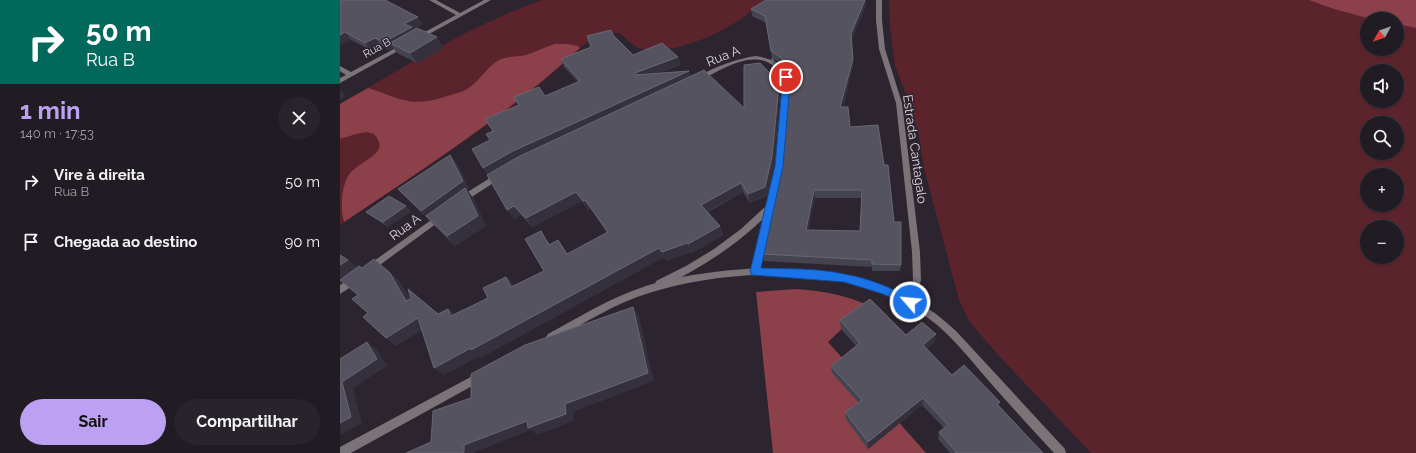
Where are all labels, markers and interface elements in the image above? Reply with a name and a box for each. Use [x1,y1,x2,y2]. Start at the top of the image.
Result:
north arrow [1360,12,1404,56]
map controls [1360,12,1404,264]
text: 50 m [86,15,152,48]
icon: right [20,16,72,68]
street label: Rua B [361,35,393,61]
street label: Rua A [704,42,742,69]
text: Rua B [86,49,135,70]
pin [769,60,803,94]
button: sound [1360,64,1404,108]
icon: arrive [775,66,797,88]
street label: Estrada Cantagalo [900,93,930,205]
text: 1 min [20,96,81,125]
button: close [278,97,320,139]
button: search [1360,116,1404,160]
text: 140 m · 17:53 [20,126,94,141]
text: Vire à direita [54,166,145,184]
button: + [1360,168,1404,212]
icon: right [20,171,42,193]
text: 50 m [285,173,320,191]
text: Rua B [54,184,89,199]
street label: Rua A [387,210,424,243]
button: − [1360,220,1404,264]
icon: arrive [20,231,42,253]
text: Chegada ao destino [54,233,197,251]
text: 90 m [284,233,320,251]
position arrow [889,281,931,323]
button: Sair [20,399,166,445]
button: Compartilhar [174,399,320,445]

